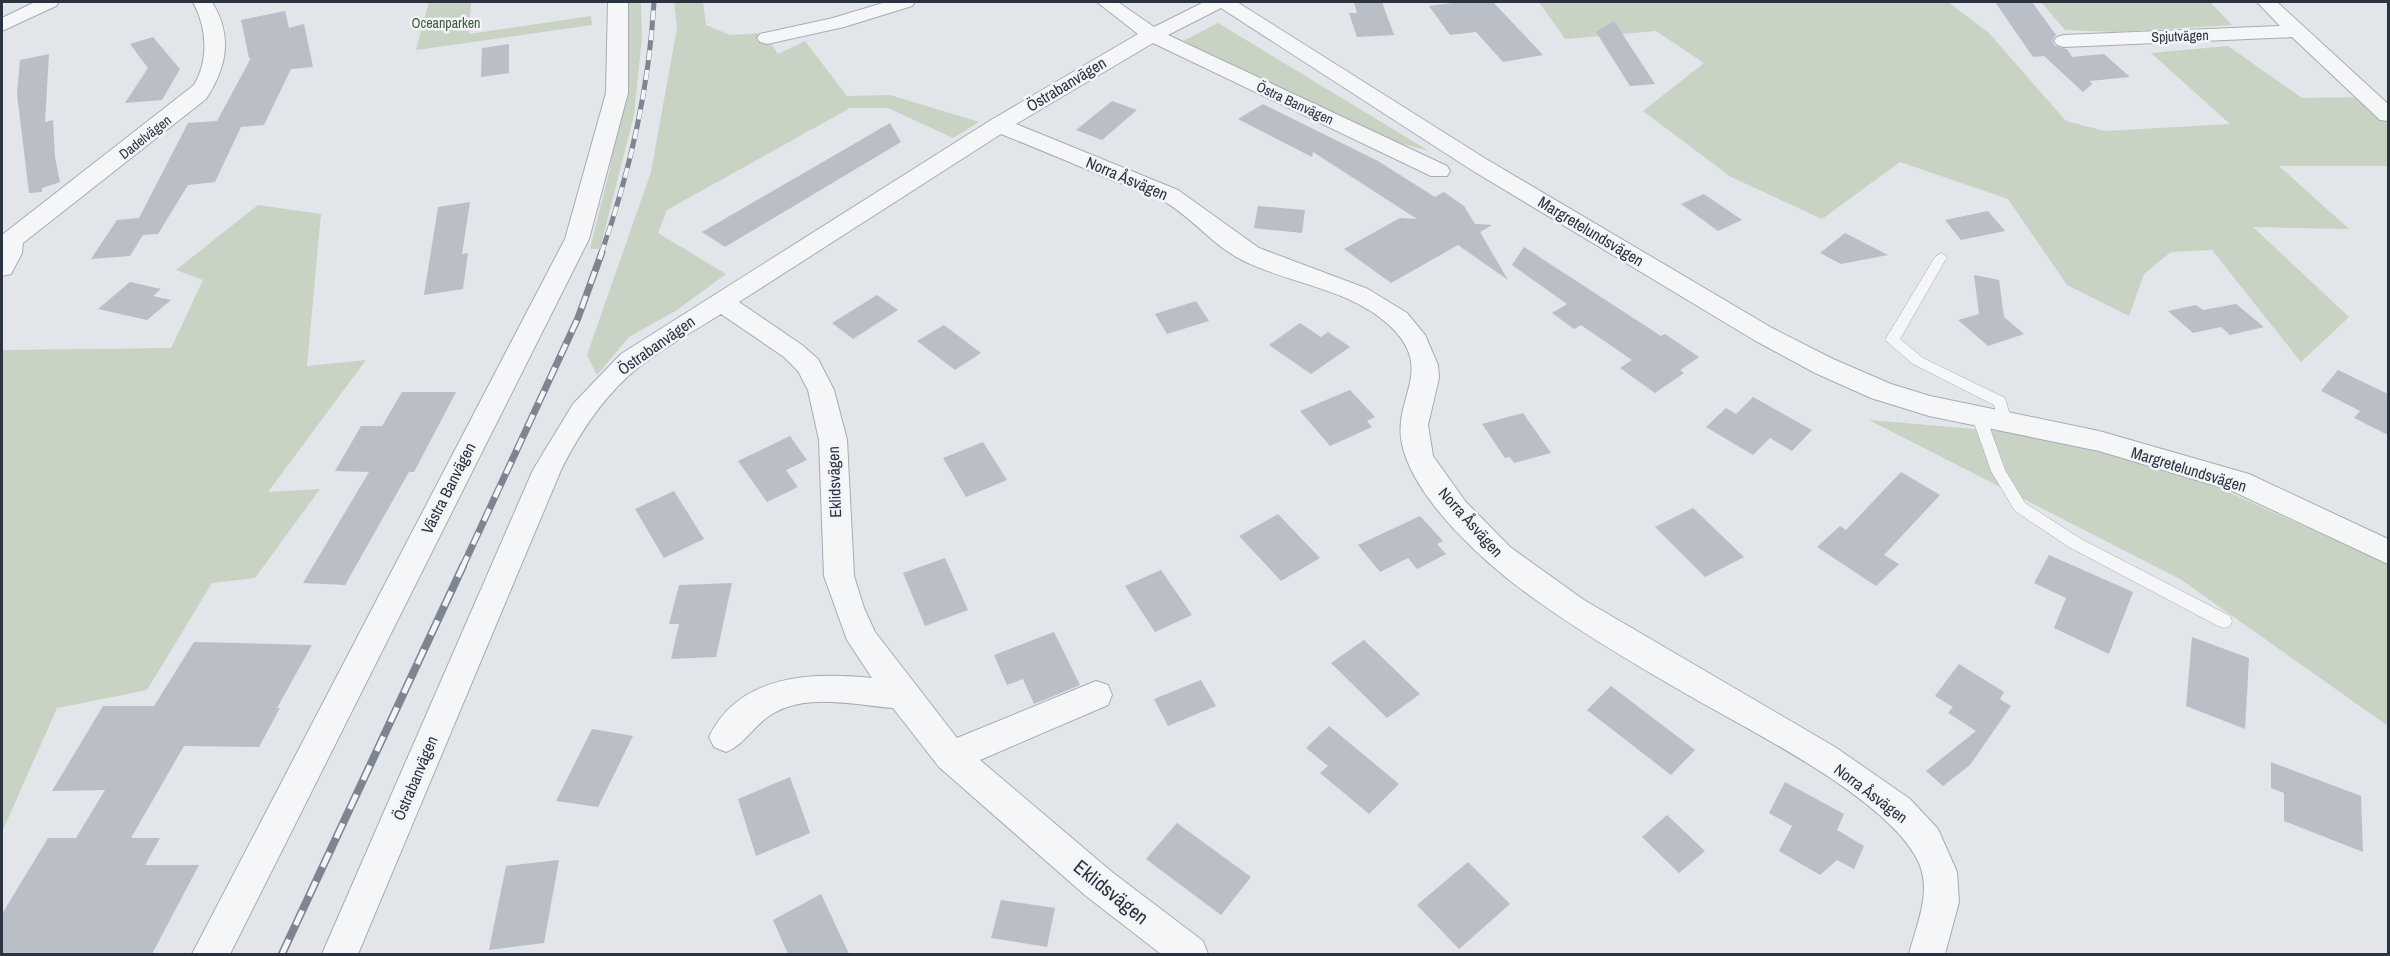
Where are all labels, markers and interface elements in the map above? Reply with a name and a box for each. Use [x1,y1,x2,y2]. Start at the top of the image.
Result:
park label: Oceanparken [412,14,480,32]
street label: Spjutvägen [2151,26,2209,46]
street label: Östrabanvägen [1022,51,1110,117]
street label: Östra Banvägen [1254,77,1336,129]
street label: Dadelvägen [115,111,175,163]
street label: Norra Åsvägen [1083,151,1171,205]
street label: Margretelundsvägen [1534,191,1648,271]
street label: Östrabanvägen [613,310,699,380]
street label: Västra Banvägen [416,439,480,537]
street label: Margretelundsvägen [2129,441,2249,497]
street label: Eklidsvägen [822,446,846,518]
street label: Norra Åsvägen [1434,482,1508,562]
street label: Östrabanvägen [387,732,443,824]
street label: Norra Åsvägen [1830,758,1912,828]
street label: Eklidsvägen [1068,853,1155,930]

